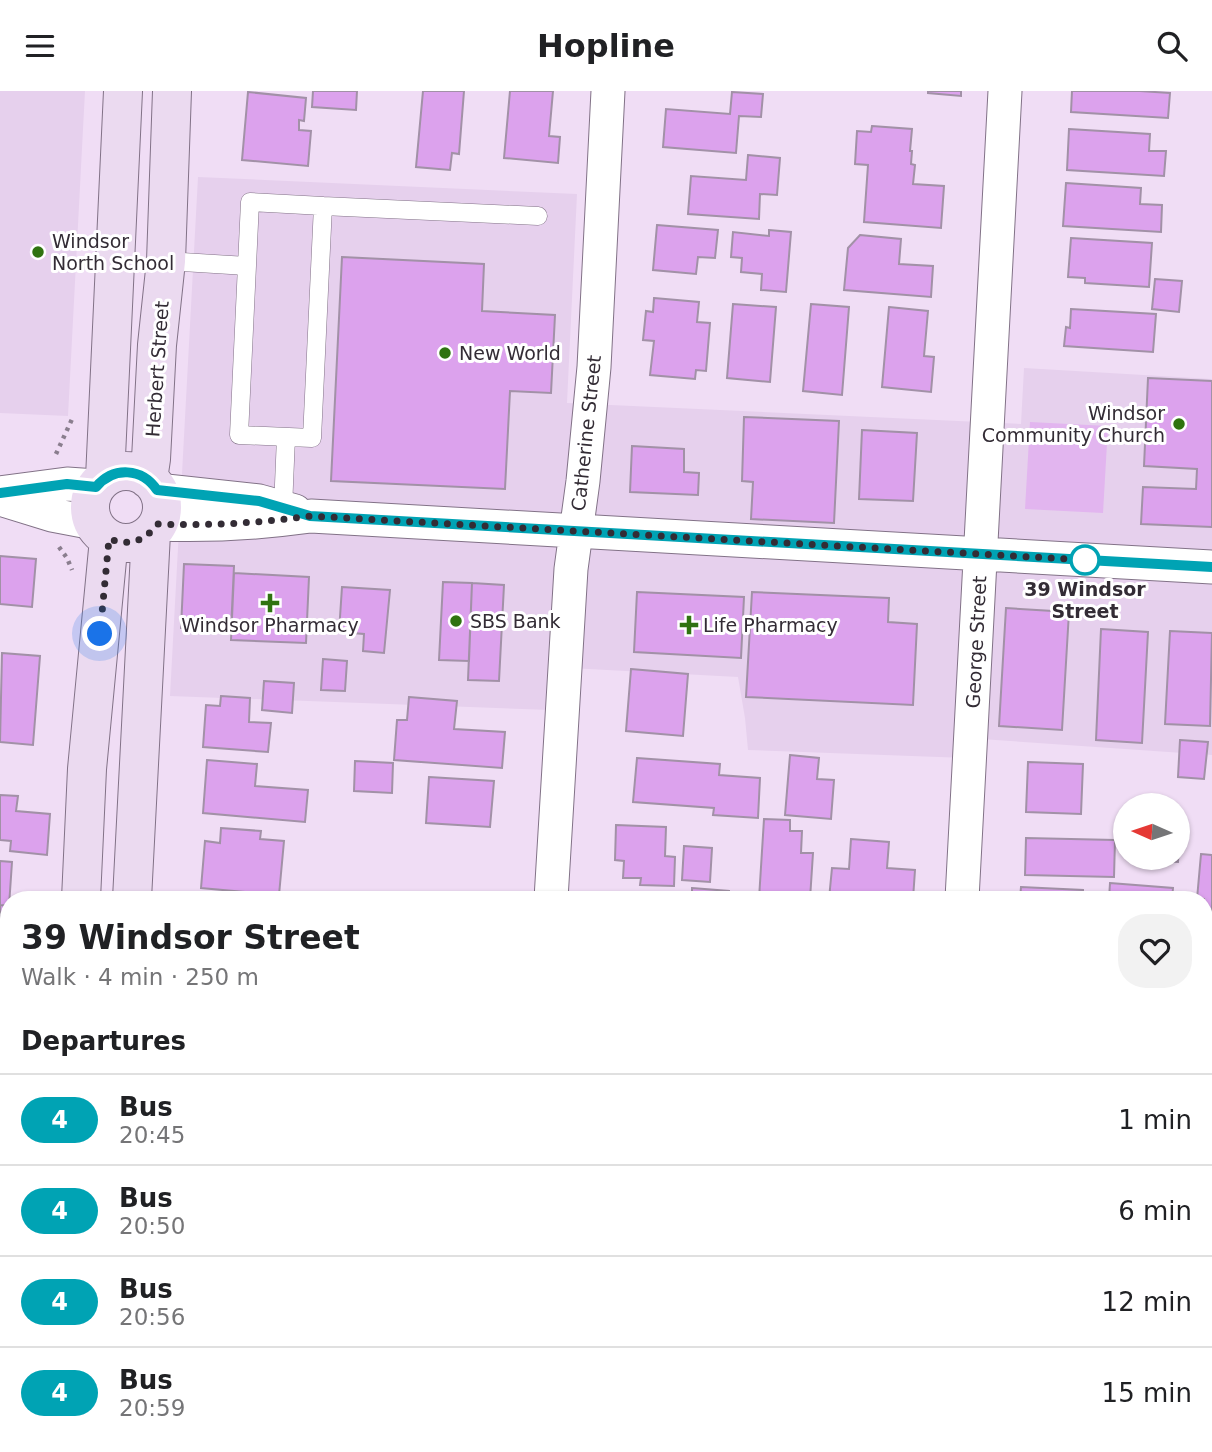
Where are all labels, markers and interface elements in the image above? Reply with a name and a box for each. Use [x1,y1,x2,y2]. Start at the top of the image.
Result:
icon: menu [21,27,59,65]
text: Hopline [537,27,675,65]
icon: search [1153,27,1191,65]
place label: Windsor North School [52,230,174,274]
marker: Windsor North School [30,244,46,260]
street label: Herbert Street [141,300,173,438]
place label: New World [459,342,561,364]
marker: New World [437,345,453,361]
street label: Catherine Street [567,354,605,512]
place label: Windsor Community Church [982,402,1165,446]
marker: Windsor Community Church [1171,416,1187,432]
marker: 39 Windsor Street [1070,545,1100,575]
street label: George Street [962,575,990,709]
place label: 39 Windsor Street [1024,578,1146,622]
marker: Windsor Pharmacy [262,595,278,611]
place label: SBS Bank [470,610,561,632]
marker: SBS Bank [448,613,464,629]
place label: Windsor Pharmacy [181,614,359,636]
place label: Life Pharmacy [703,614,838,636]
your location [82,616,117,651]
marker: Life Pharmacy [681,617,697,633]
north arrow [1113,793,1190,870]
map controls [1113,793,1190,870]
button: heart [1118,914,1192,988]
text: 39 Windsor Street [21,918,360,957]
text: Walk · 4 min · 250 m [21,964,259,990]
text: Departures [21,1026,186,1056]
text: Bus [119,1092,173,1122]
text: 1 min [1118,1105,1192,1135]
text: 4 [51,1106,68,1134]
text: 20:45 [119,1122,185,1148]
text: Bus [119,1183,173,1213]
text: 6 min [1118,1196,1192,1226]
text: 4 [51,1197,68,1225]
text: 20:50 [119,1213,185,1239]
text: Bus [119,1274,173,1304]
text: 12 min [1102,1287,1192,1317]
text: 4 [51,1288,68,1316]
text: 20:56 [119,1304,185,1330]
text: Bus [119,1365,173,1395]
text: 15 min [1102,1378,1192,1408]
text: 4 [51,1379,68,1407]
text: 20:59 [119,1395,185,1421]

